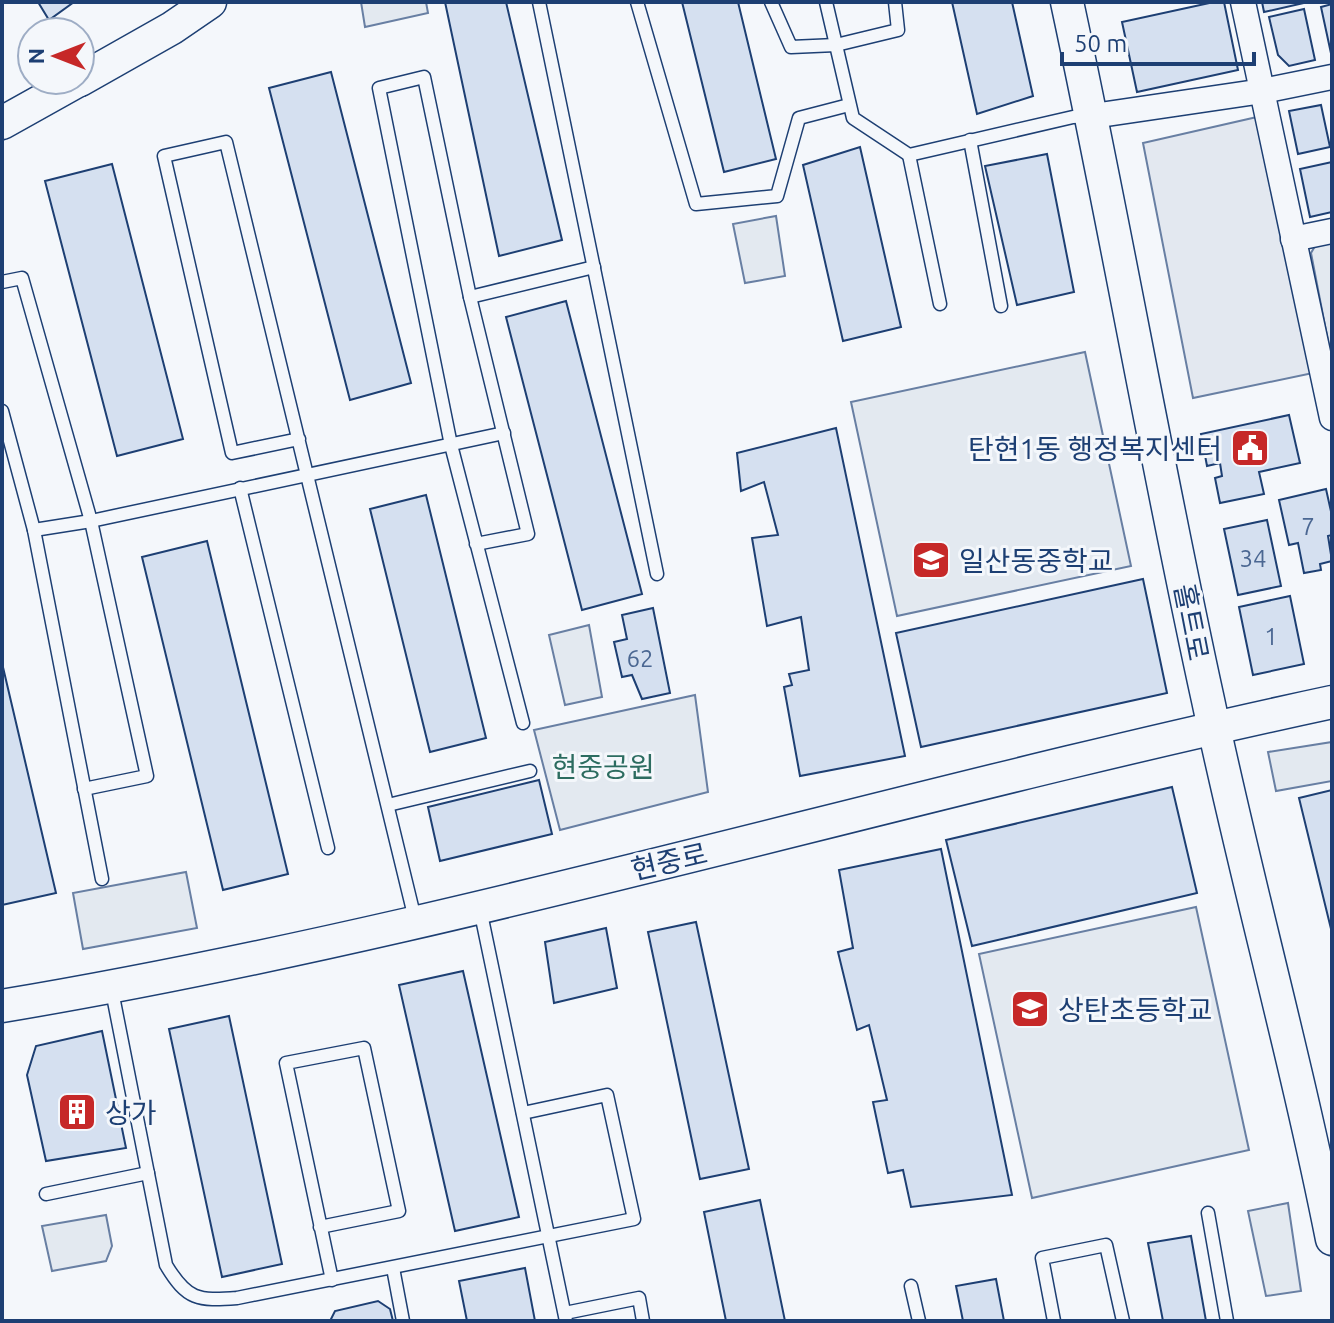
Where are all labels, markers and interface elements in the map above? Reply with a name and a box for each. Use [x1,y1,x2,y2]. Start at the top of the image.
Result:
north arrow [16,16,96,96]
scale bar [1062,16,1254,66]
text: 50 m [1074,30,1127,57]
text: N [23,48,48,64]
public building icon: 탄현1동 행정복지센터 [1229,427,1271,469]
place label: 탄현1동 행정복지센터 [968,433,1222,464]
house number: 7 [1301,513,1315,540]
school or university icon: 일산동중학교 [910,539,952,581]
place label: 일산동중학교 [959,545,1114,576]
house number: 34 [1239,545,1267,572]
street label: 홀트로 [1169,581,1215,663]
house number: 1 [1264,623,1278,650]
house number: 62 [626,645,654,672]
park label: 현중공원 [551,751,655,782]
street label: 현중로 [628,837,710,885]
school or university icon: 상탄초등학교 [1009,988,1051,1030]
place label: 상탄초등학교 [1058,994,1213,1025]
building icon: 상가 [56,1091,98,1133]
place label: 상가 [105,1097,157,1128]

